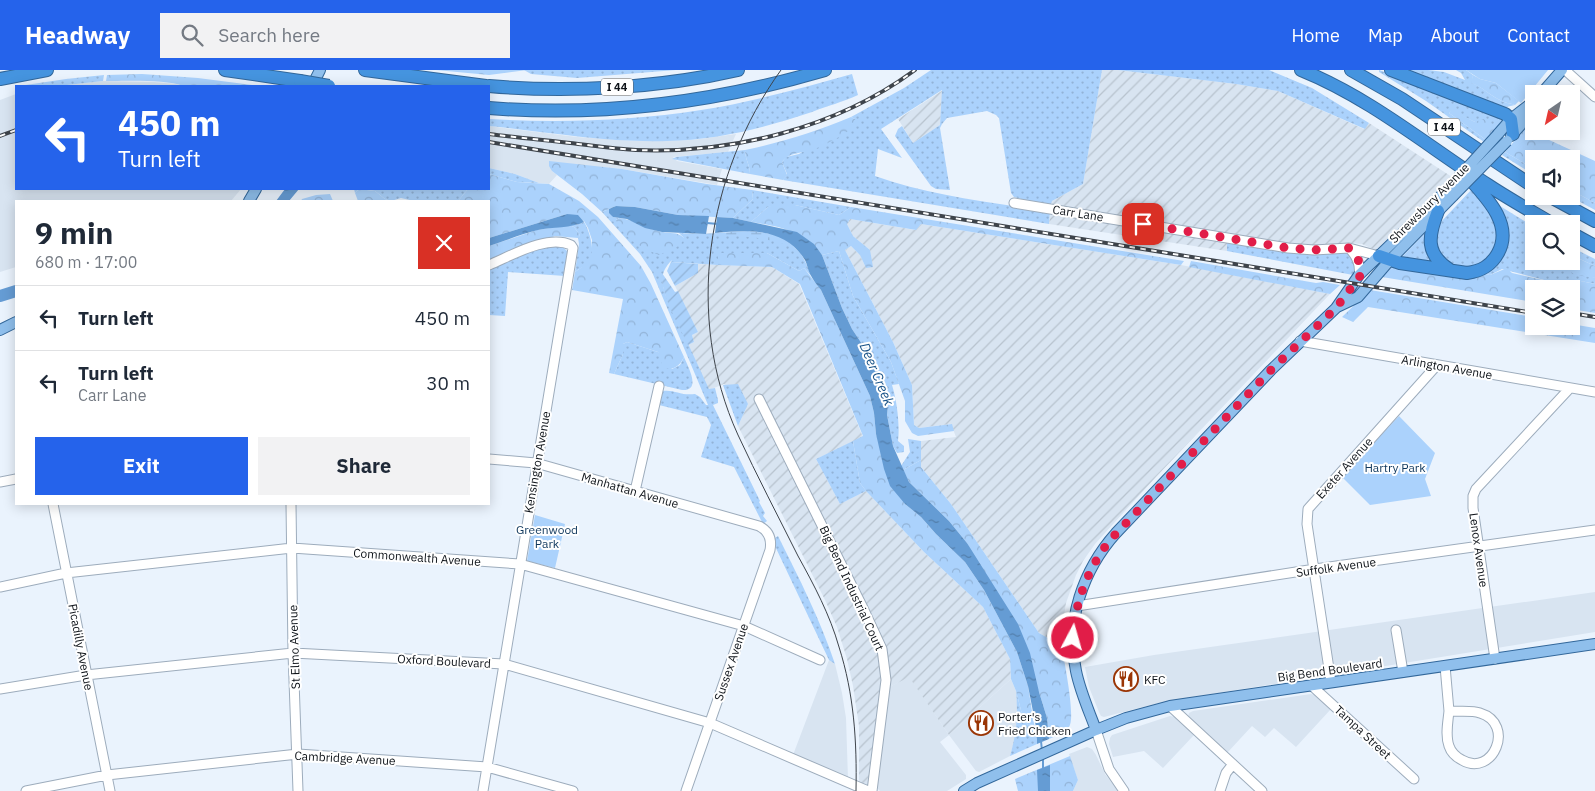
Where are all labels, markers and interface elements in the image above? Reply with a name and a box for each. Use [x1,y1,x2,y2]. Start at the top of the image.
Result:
search box [160,13,510,58]
text: Headway [25,19,130,51]
icon: search [178,21,206,49]
text: Search here [218,23,320,47]
text: Home [1292,24,1340,47]
text: Map [1368,24,1403,47]
text: About [1431,24,1479,47]
text: Contact [1507,24,1570,47]
road number: I 44 [601,78,633,96]
north arrow [1525,85,1580,140]
map controls [1525,85,1580,335]
text: 450 m [118,100,221,146]
icon: left [35,105,100,170]
road number: I 44 [1428,118,1460,136]
text: Turn left [118,144,201,173]
button: sound [1525,150,1580,205]
street label: Shrewsbury Avenue [1386,160,1472,246]
street label: Carr Lane [1051,202,1105,224]
pin [1122,203,1164,245]
icon: arrive [1129,210,1157,238]
text: 9 min [35,213,113,252]
button: search [1525,215,1580,270]
button: close [418,217,470,269]
text: 680 m · 17:00 [35,252,137,272]
button: layers [1525,280,1580,335]
icon: left [35,304,63,332]
text: Turn left [78,306,154,330]
text: 450 m [415,306,470,330]
water label: Deer Creek [856,340,899,409]
street label: Arlington Avenue [1400,352,1494,382]
text: Turn left [78,361,154,385]
icon: left [35,369,63,397]
text: 30 m [426,371,470,395]
text: Carr Lane [78,385,146,405]
street label: Kensington Avenue [521,409,553,514]
street label: Exeter Avenue [1312,434,1376,502]
button: Exit [35,437,248,495]
button: Share [258,437,470,495]
park label: Hartry Park [1364,460,1426,475]
street label: Manhattan Avenue [580,469,681,511]
street label: Lenox Avenue [1466,512,1492,589]
park label: Greenwood Park [516,522,578,551]
street label: Big Bend Industrial Court [816,523,888,653]
street label: Commonwealth Avenue [353,545,482,569]
street label: Suffolk Avenue [1295,554,1377,580]
street label: Picadilly Avenue [65,602,97,692]
street label: St Elmo Avenue [285,604,303,689]
position arrow [1046,611,1098,663]
street label: Sussex Avenue [711,621,751,703]
street label: Oxford Boulevard [397,651,491,671]
street label: Big Bend Boulevard [1277,655,1383,685]
restaurant icon: KFC [1113,666,1139,692]
place label: KFC [1144,672,1166,687]
street label: Tampa Street [1332,702,1394,762]
place label: Porter's Fried Chicken [998,709,1071,738]
restaurant icon: Porter's Fried Chicken [968,710,994,736]
street label: Cambridge Avenue [294,748,396,768]

